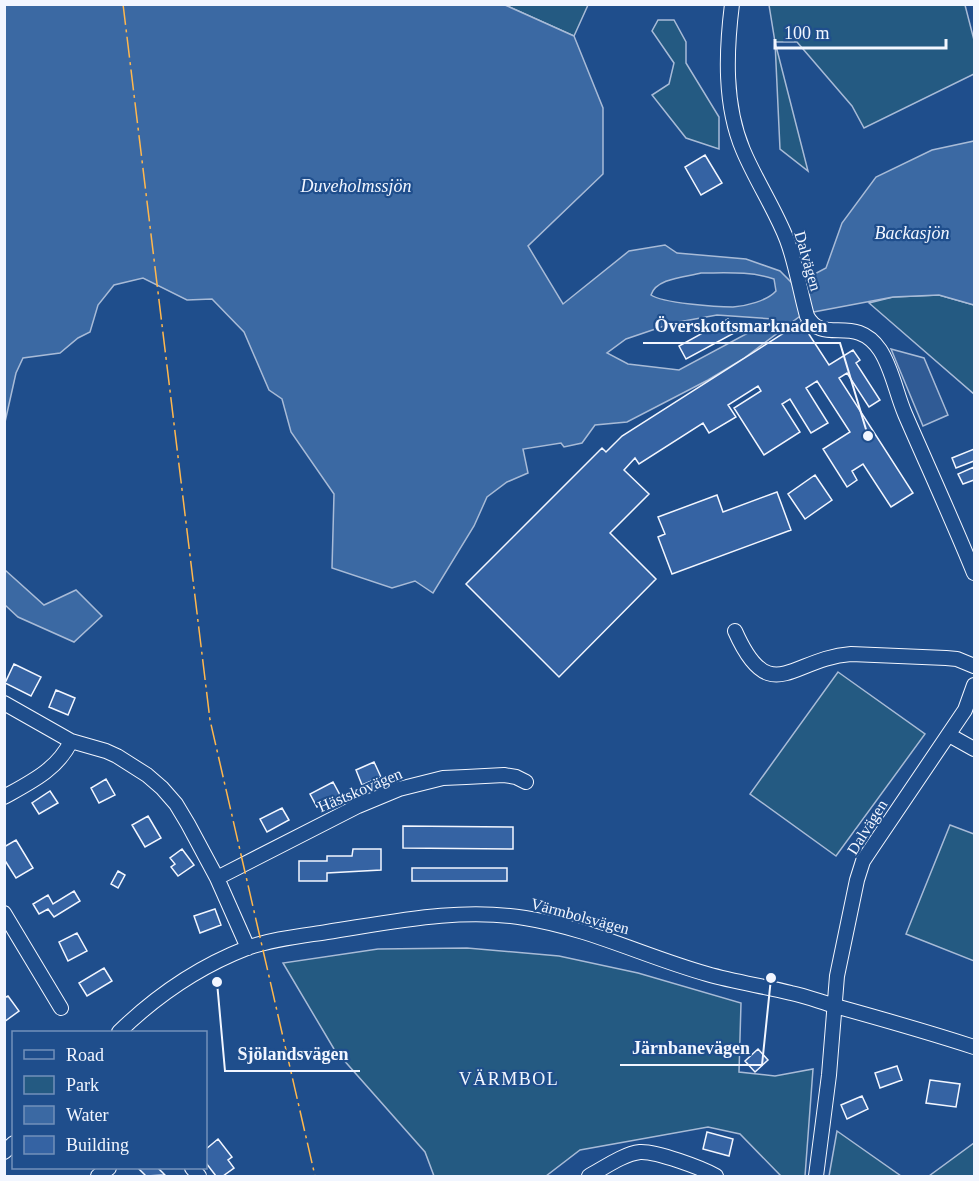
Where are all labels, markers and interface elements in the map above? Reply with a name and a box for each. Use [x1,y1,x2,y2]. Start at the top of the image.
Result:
scale bar [775,12,946,50]
text: 100 m [784,23,830,43]
water label: Duveholmssjön [300,176,412,196]
water label: Backasjön [875,223,949,243]
street label: Dalvägen [790,229,825,293]
callout: Överskottsmarknaden [643,307,840,343]
text: Överskottsmarknaden [654,316,828,336]
street label: Hästskovägen [315,765,405,816]
street label: Dalvägen [844,796,891,858]
street label: Värmbolsvägen [529,895,631,938]
callout: Järnbanevägen [620,1029,762,1065]
legend [12,1031,207,1169]
callout: Sjölandsvägen [225,1035,360,1071]
text: Järnbanevägen [632,1038,750,1058]
text: Sjölandsvägen [237,1044,349,1064]
text: Road [66,1045,104,1065]
district label: VÄRMBOL [459,1069,559,1089]
text: Park [66,1075,99,1095]
text: Water [66,1105,109,1125]
text: Building [66,1135,129,1155]

